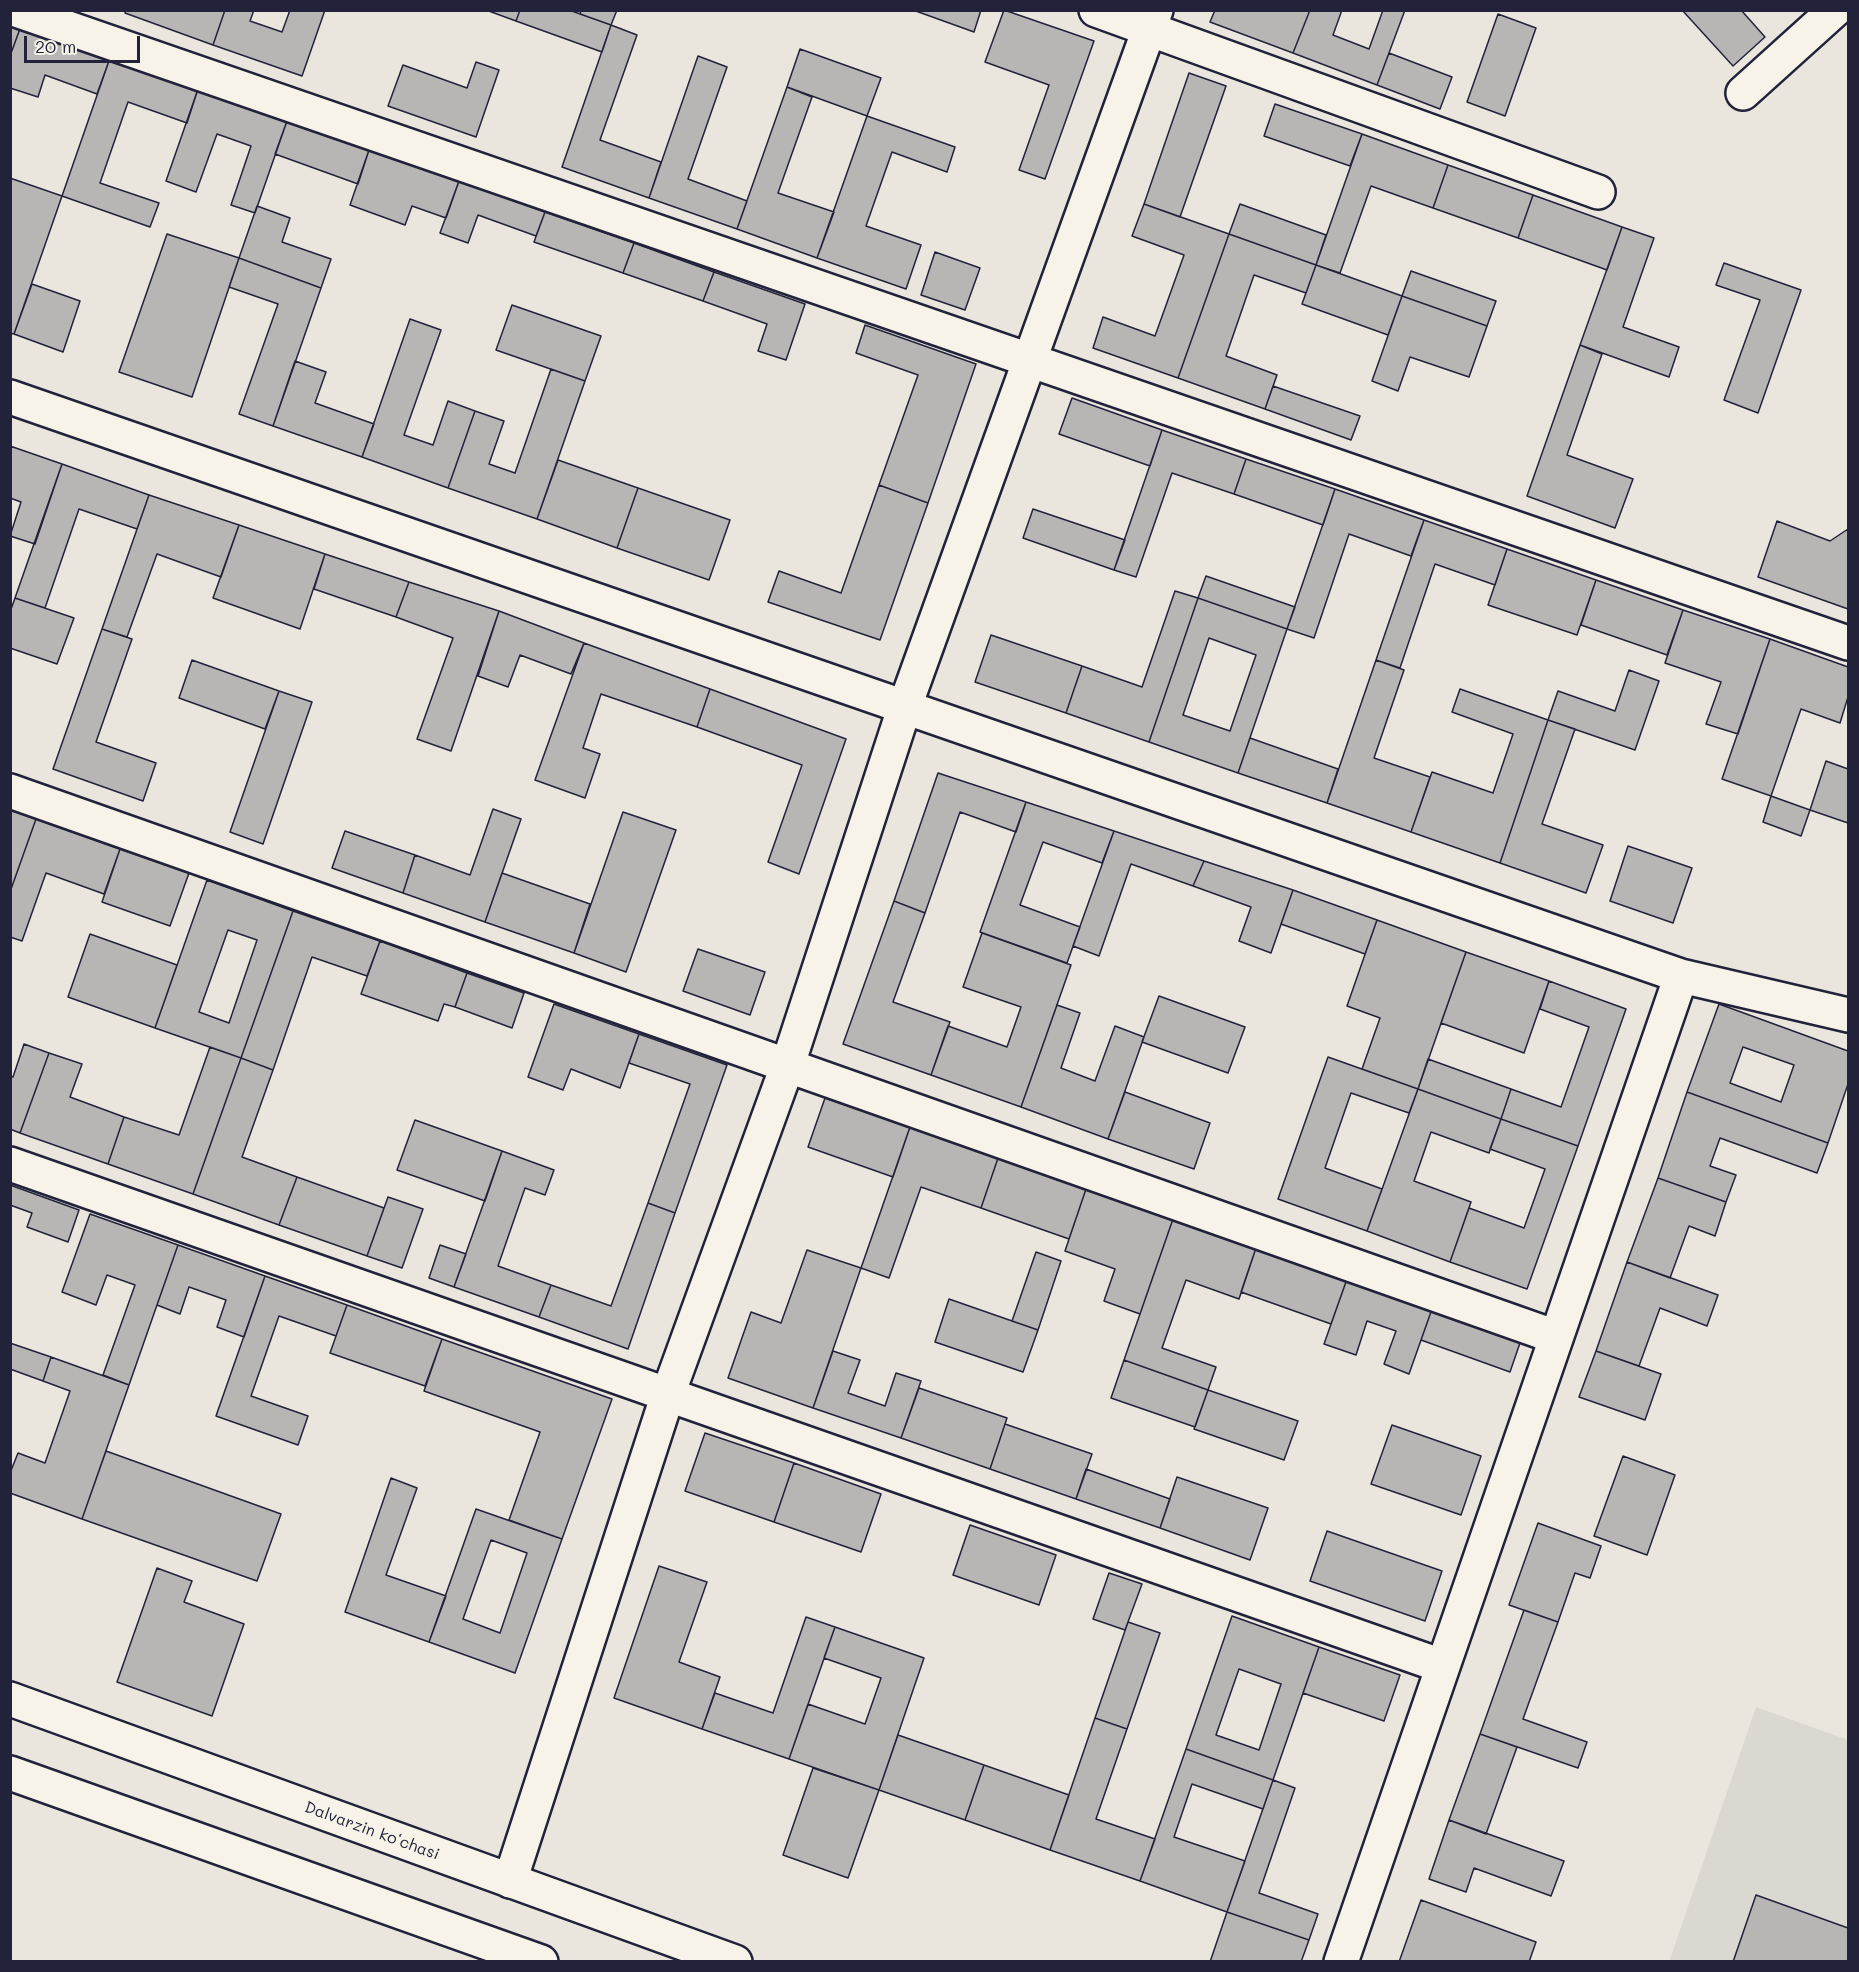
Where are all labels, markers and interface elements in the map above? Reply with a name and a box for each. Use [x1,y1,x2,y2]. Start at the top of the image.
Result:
scale bar [27,24,142,62]
text: 20 m [35,34,76,58]
street label: Dalvarzin koʻchasi [302,1798,442,1864]

